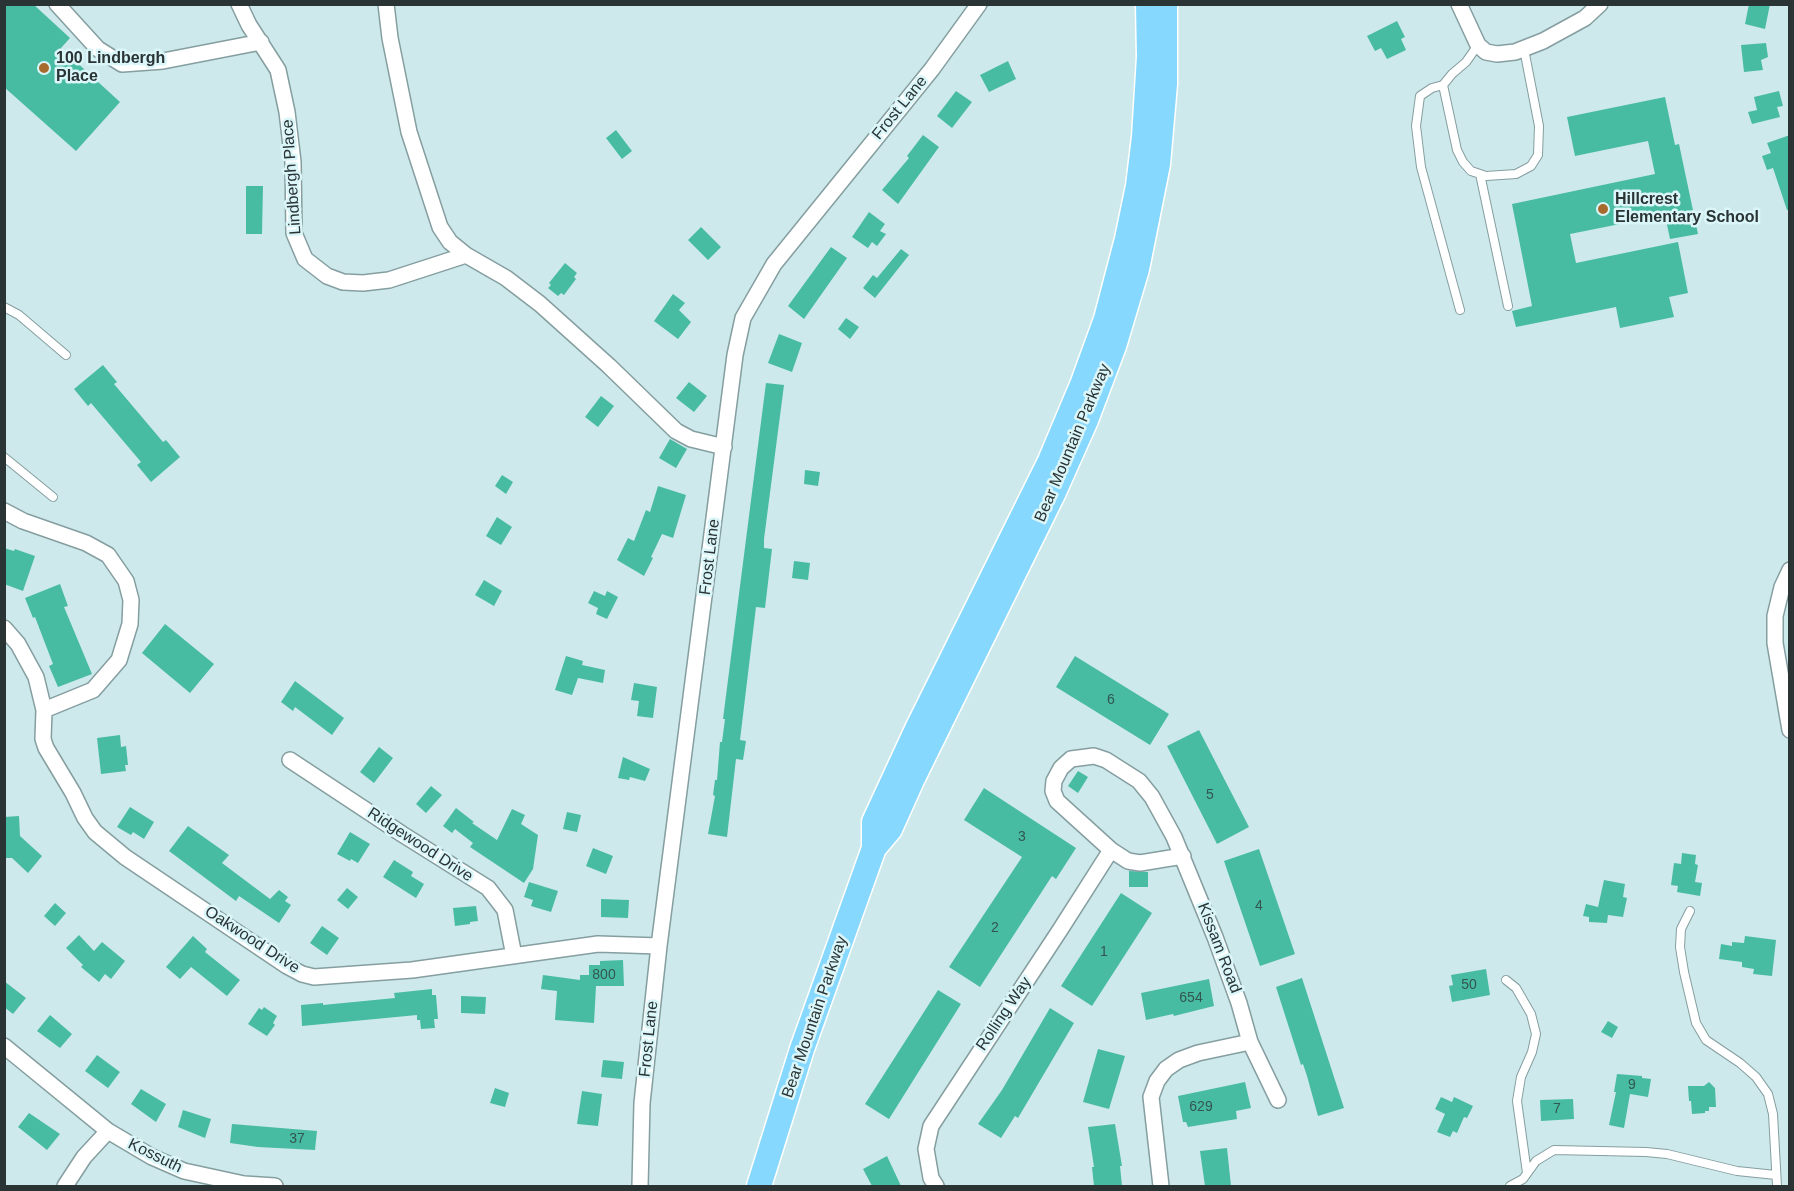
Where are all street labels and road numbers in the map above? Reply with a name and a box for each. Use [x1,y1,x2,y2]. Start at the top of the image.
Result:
street label: Frost Lane [868,72,932,144]
street label: Lindbergh Place [278,119,306,235]
street label: Bear Mountain Parkway [1031,361,1115,525]
street label: Frost Lane [696,518,724,596]
street label: Ridgewood Drive [364,804,476,886]
street label: Kissam Road [1193,900,1245,996]
street label: Oakwood Drive [201,902,303,978]
street label: Bear Mountain Parkway [778,934,852,1100]
street label: Rolling Way [972,973,1036,1055]
street label: Frost Lane [635,1000,663,1078]
street label: Kossuth [125,1135,185,1177]

